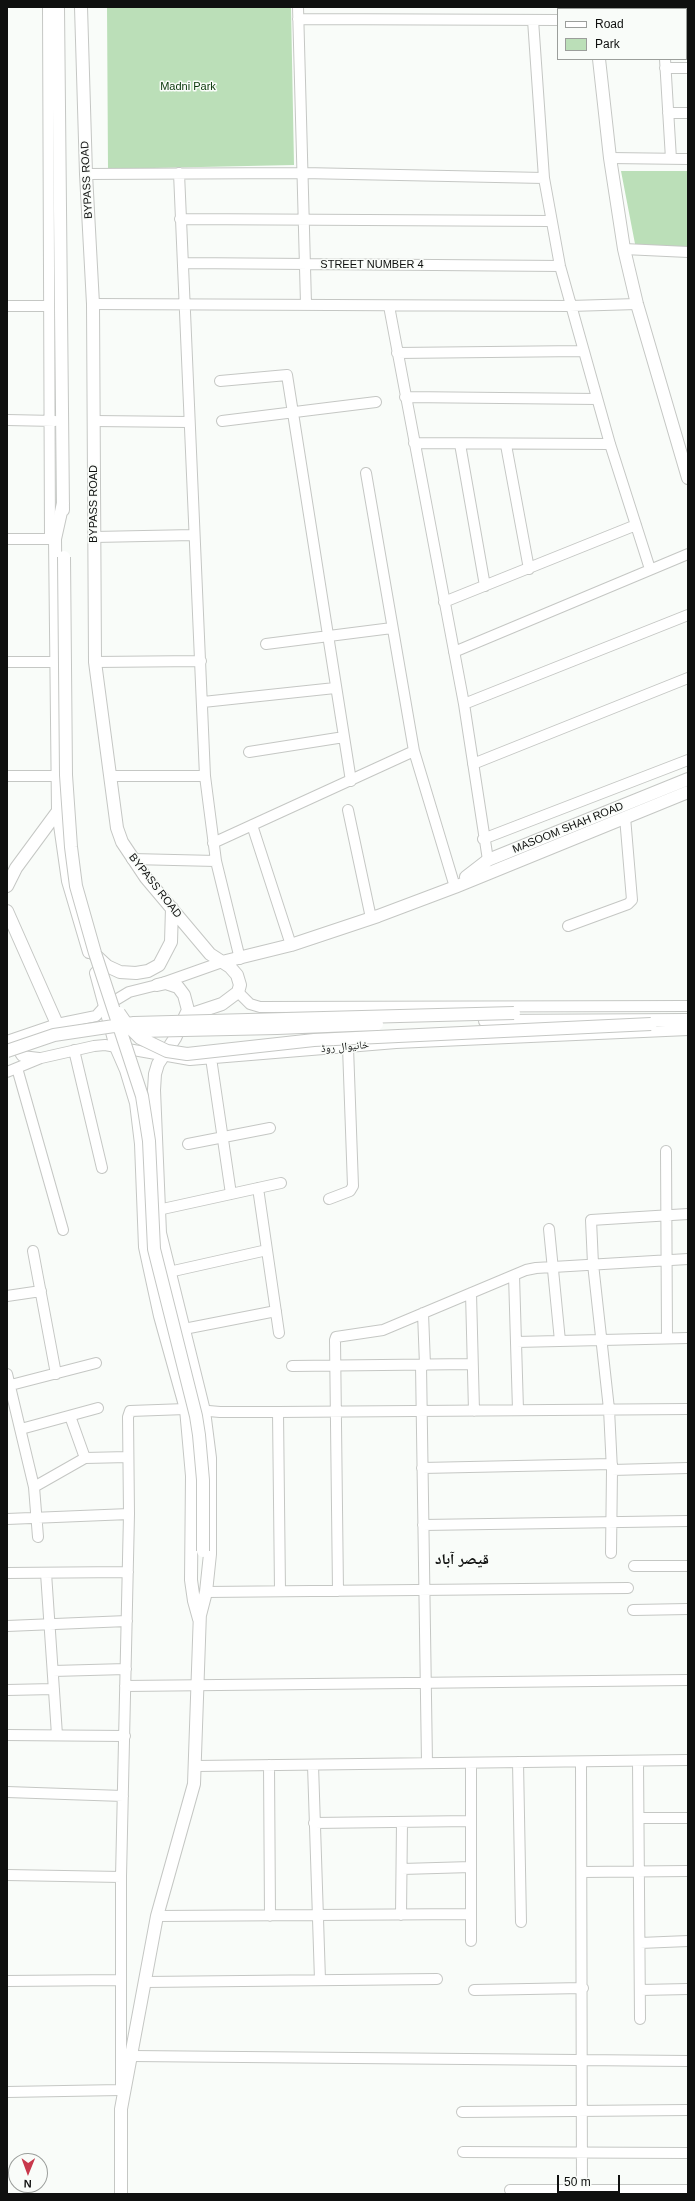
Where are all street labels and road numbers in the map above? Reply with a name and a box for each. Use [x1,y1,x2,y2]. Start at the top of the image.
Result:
street label: BYPASS ROAD [78,141,96,219]
street label: STREET NUMBER 4 [320,258,424,272]
street label: BYPASS ROAD [87,465,101,543]
street label: MASOOM SHAH ROAD [511,800,625,856]
street label: BYPASS ROAD [126,851,184,921]
street label: خانیوال روڈ [320,1038,370,1056]

